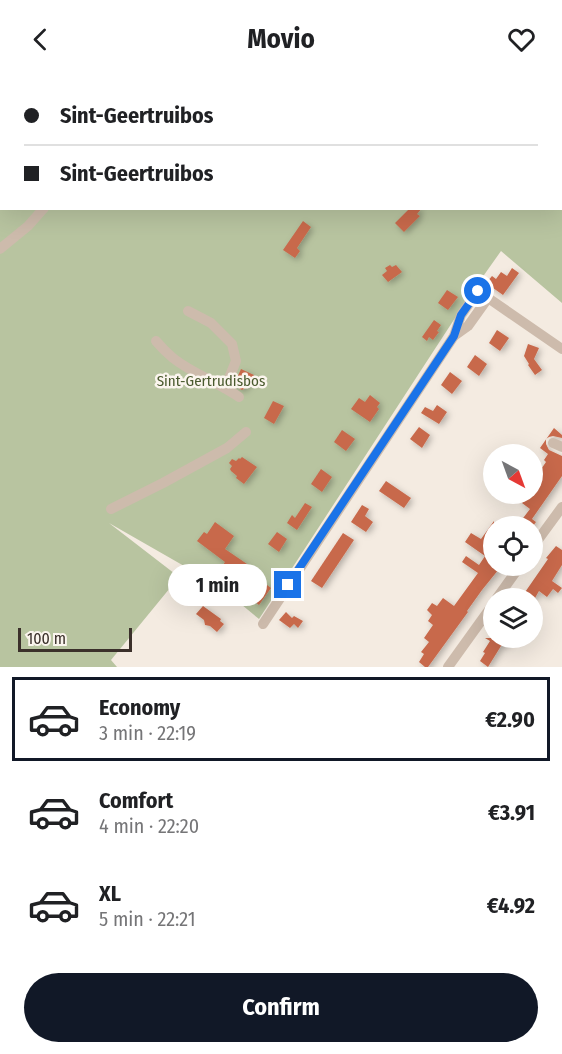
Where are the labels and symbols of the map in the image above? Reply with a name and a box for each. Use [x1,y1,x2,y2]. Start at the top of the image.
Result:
route start [464,277,491,304]
park label: Sint-Gertrudisbos [157,372,265,390]
north arrow [483,444,543,504]
callout: 1 min [168,564,267,606]
route end [274,571,301,598]
scale bar [18,625,132,652]

